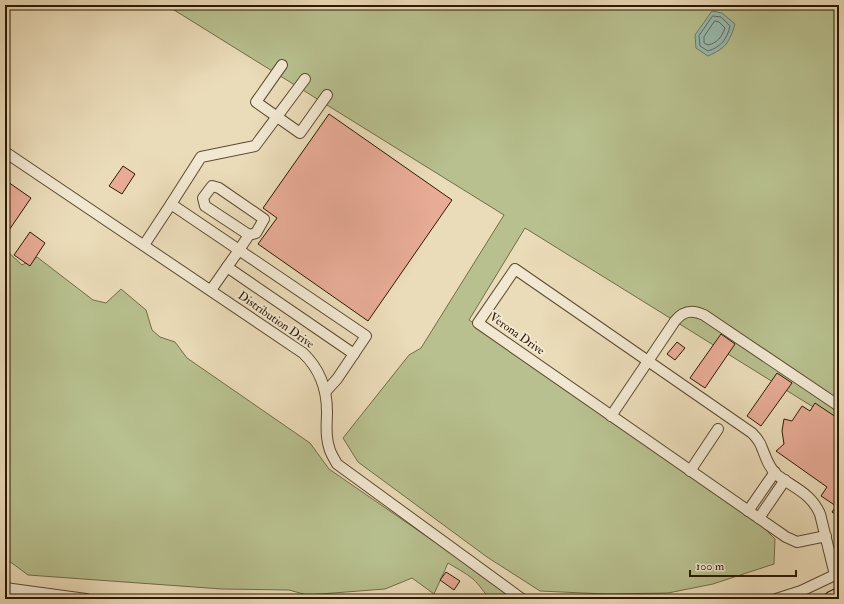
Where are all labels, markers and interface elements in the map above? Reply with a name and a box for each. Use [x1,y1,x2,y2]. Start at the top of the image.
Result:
street label: Distribution Drive [235,288,317,352]
street label: Verona Drive [487,310,547,358]
scale bar [690,552,796,578]
text: 100 m [696,559,725,574]

